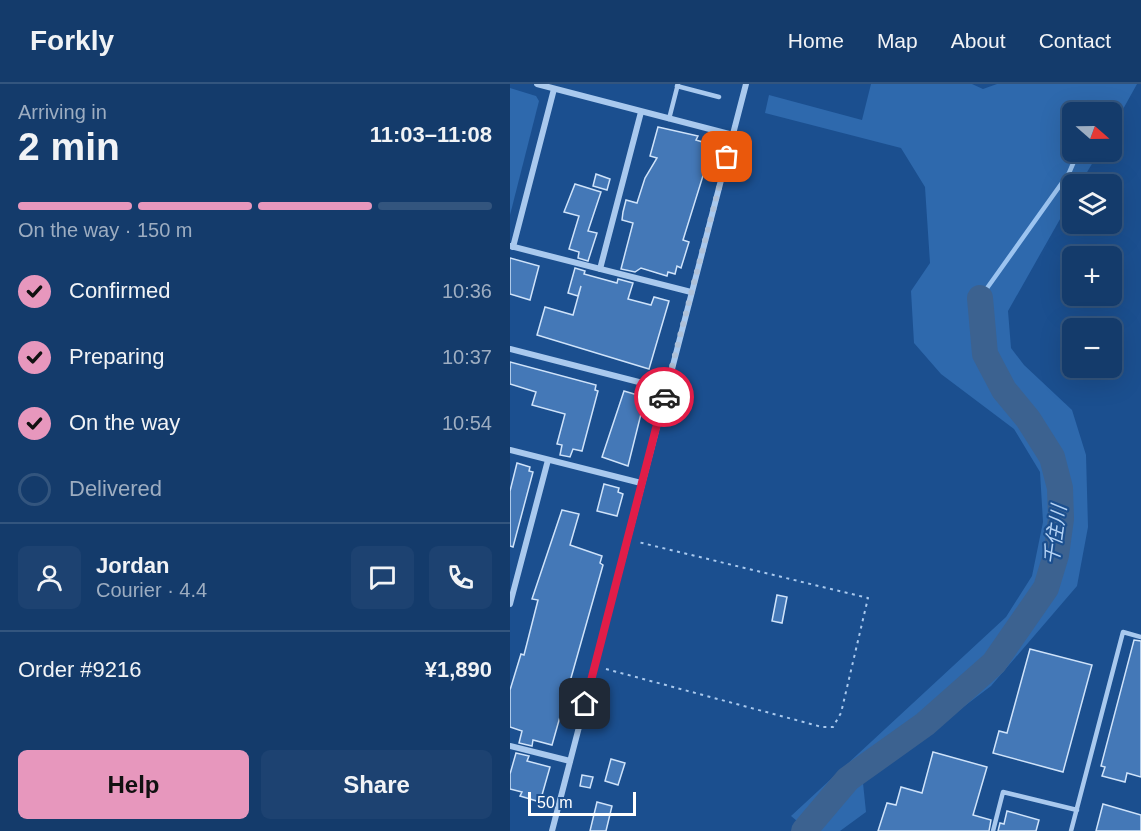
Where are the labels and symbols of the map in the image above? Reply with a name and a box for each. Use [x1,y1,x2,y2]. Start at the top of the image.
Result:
north arrow [1062,102,1122,162]
pin [701,131,752,182]
courier [634,367,694,427]
water label: 千住川 [1040,502,1070,566]
pin [559,678,610,729]
scale bar [528,789,636,816]

